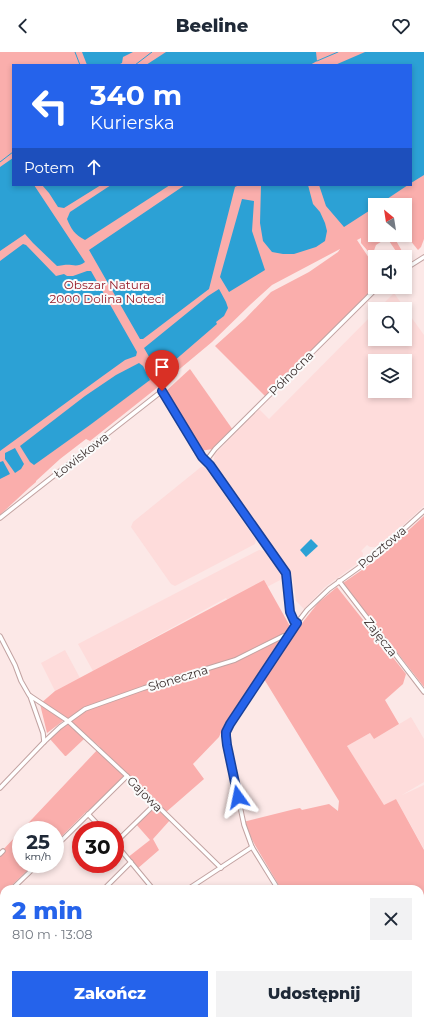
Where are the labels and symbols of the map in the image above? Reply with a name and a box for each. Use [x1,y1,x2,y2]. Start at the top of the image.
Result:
north arrow [368,198,412,242]
park label: Obszar Natura 2000 Dolina Noteci [49,277,165,306]
street label: Północna [266,348,316,398]
pin [145,350,179,391]
street label: Łowiskowa [51,429,111,481]
street label: Pocztowa [355,523,409,571]
street label: Zajęcza [361,615,401,659]
street label: Słoneczna [146,662,210,694]
street label: Gajowa [124,773,166,815]
position arrow [217,776,259,818]
speed limit sign: 30 [72,821,124,873]

